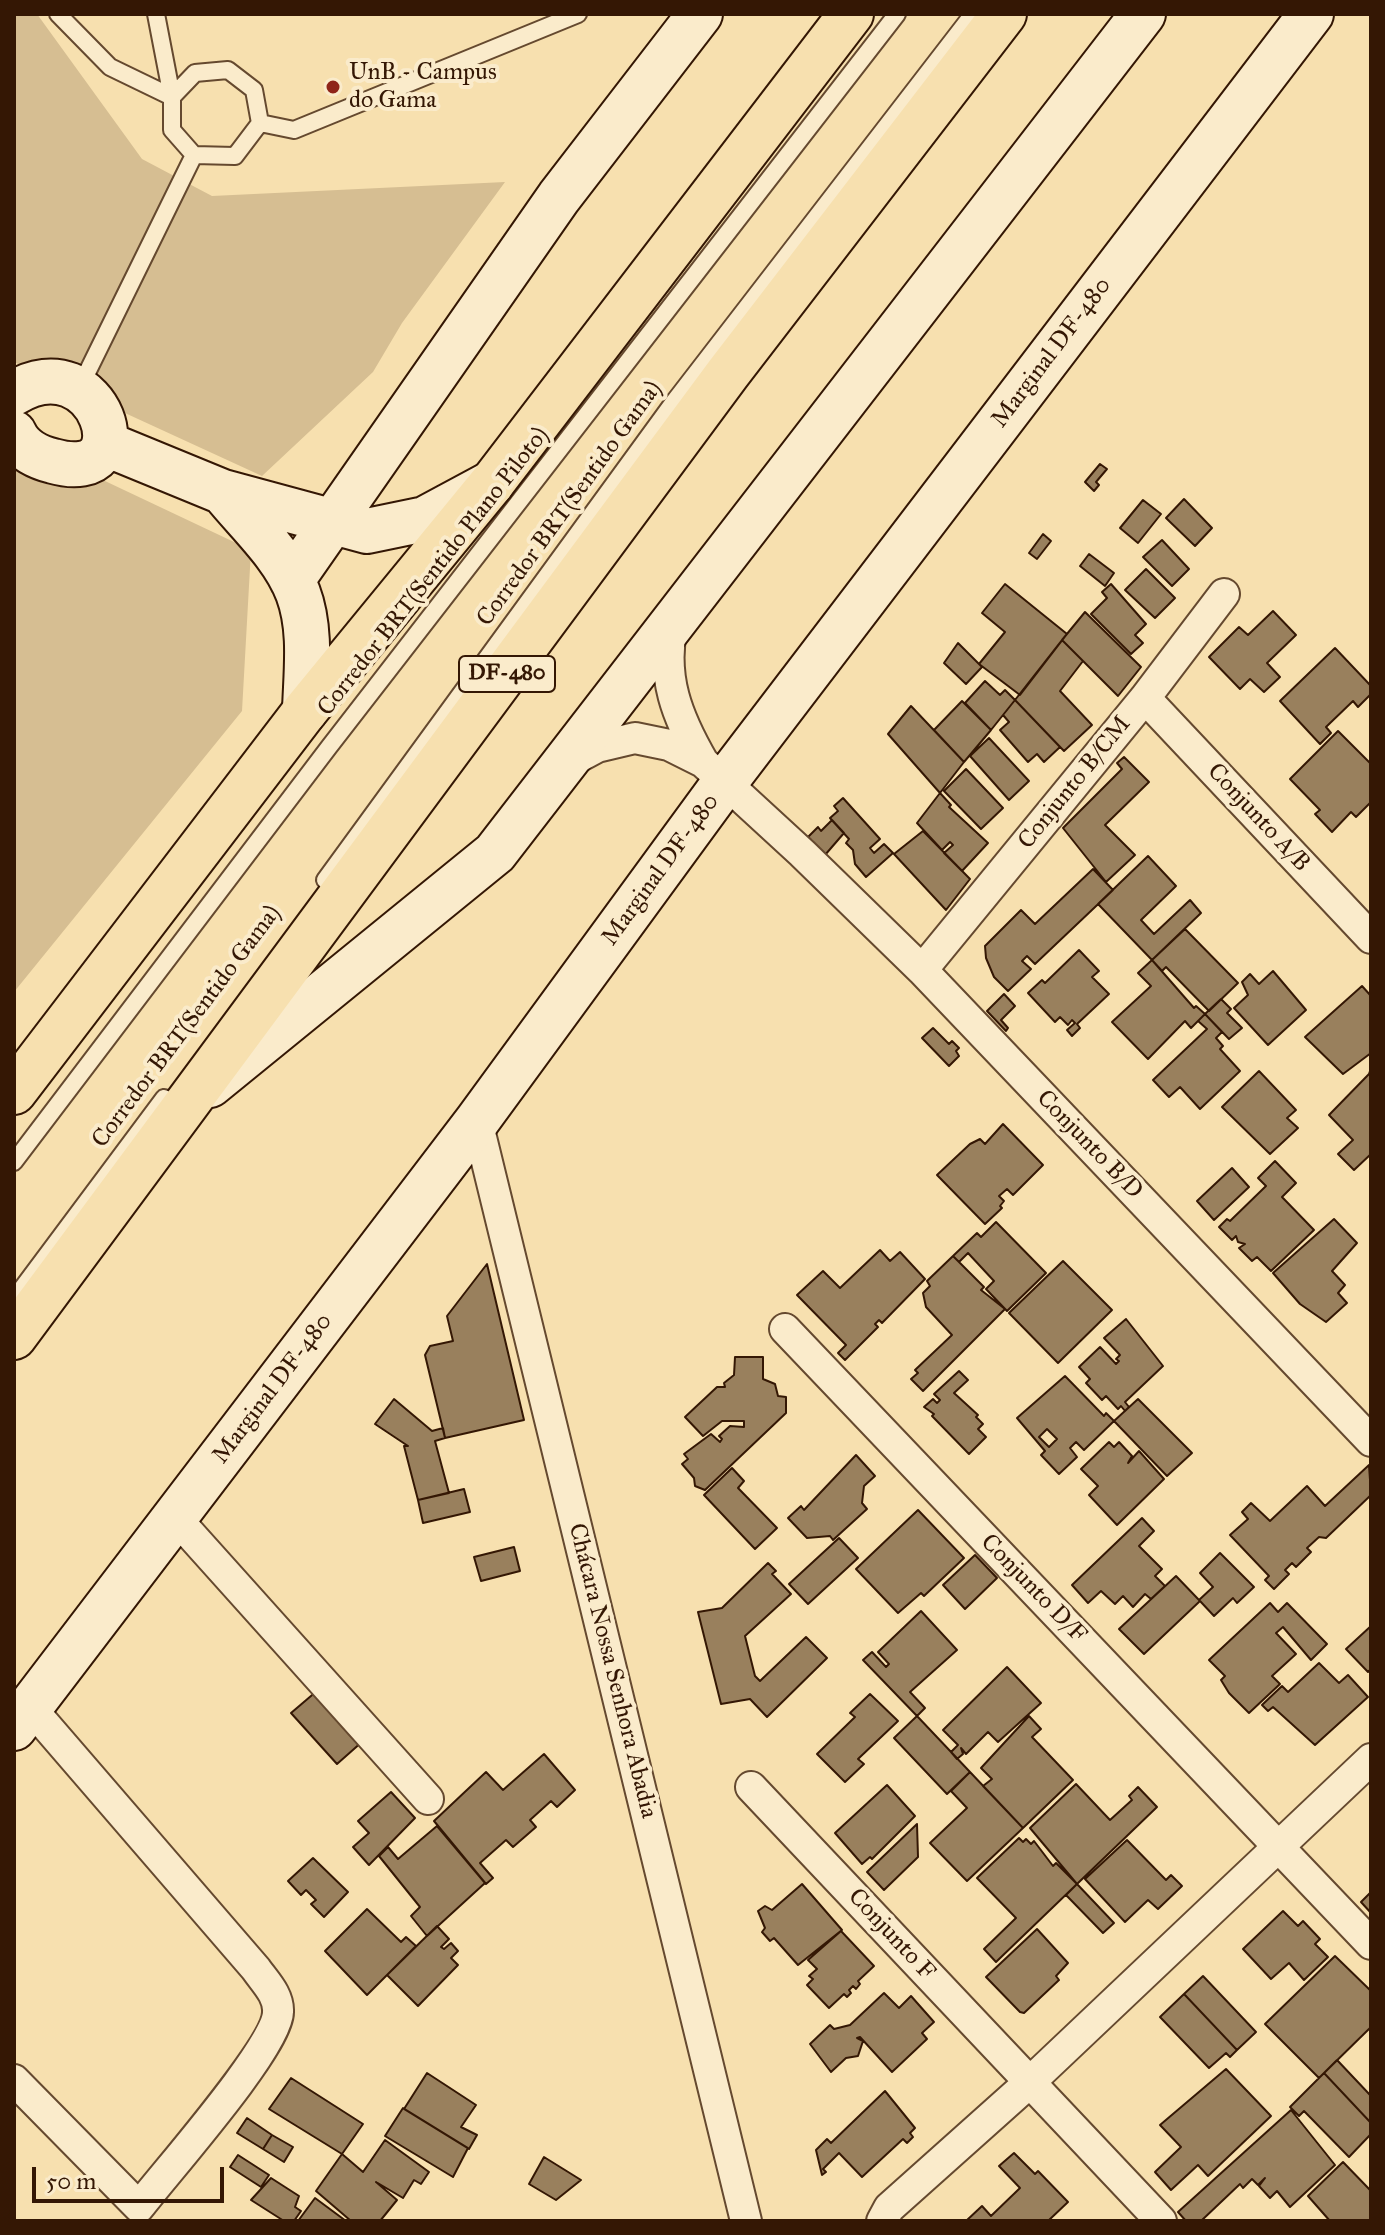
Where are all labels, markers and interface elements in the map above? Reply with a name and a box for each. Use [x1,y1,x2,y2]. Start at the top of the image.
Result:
place label: UnB - Campus do Gama [349,59,497,115]
marker: UnB - Campus do Gama [324,78,342,96]
street label: Marginal DF-480 [986,272,1118,434]
street label: Corredor BRT(Sentido Gama) [471,376,669,632]
street label: Corredor BRT(Sentido Plano Piloto) [312,422,556,722]
road number: DF-480 [459,656,555,692]
street label: Conjunto B/CM [1013,711,1137,855]
street label: Conjunto A/B [1201,758,1315,878]
street label: Marginal DF-480 [596,788,726,952]
street label: Corredor BRT(Sentido Gama) [86,900,288,1154]
street label: Conjunto B/D [1030,1085,1148,1205]
street label: Marginal DF-480 [207,1308,339,1470]
street label: Chácara Nossa Senhora Abadia [561,1521,663,1821]
street label: Conjunto D/F [974,1529,1092,1649]
street label: Conjunto F [841,1883,941,1987]
scale bar [36,2151,228,2201]
text: 50 m [46,2166,96,2196]

